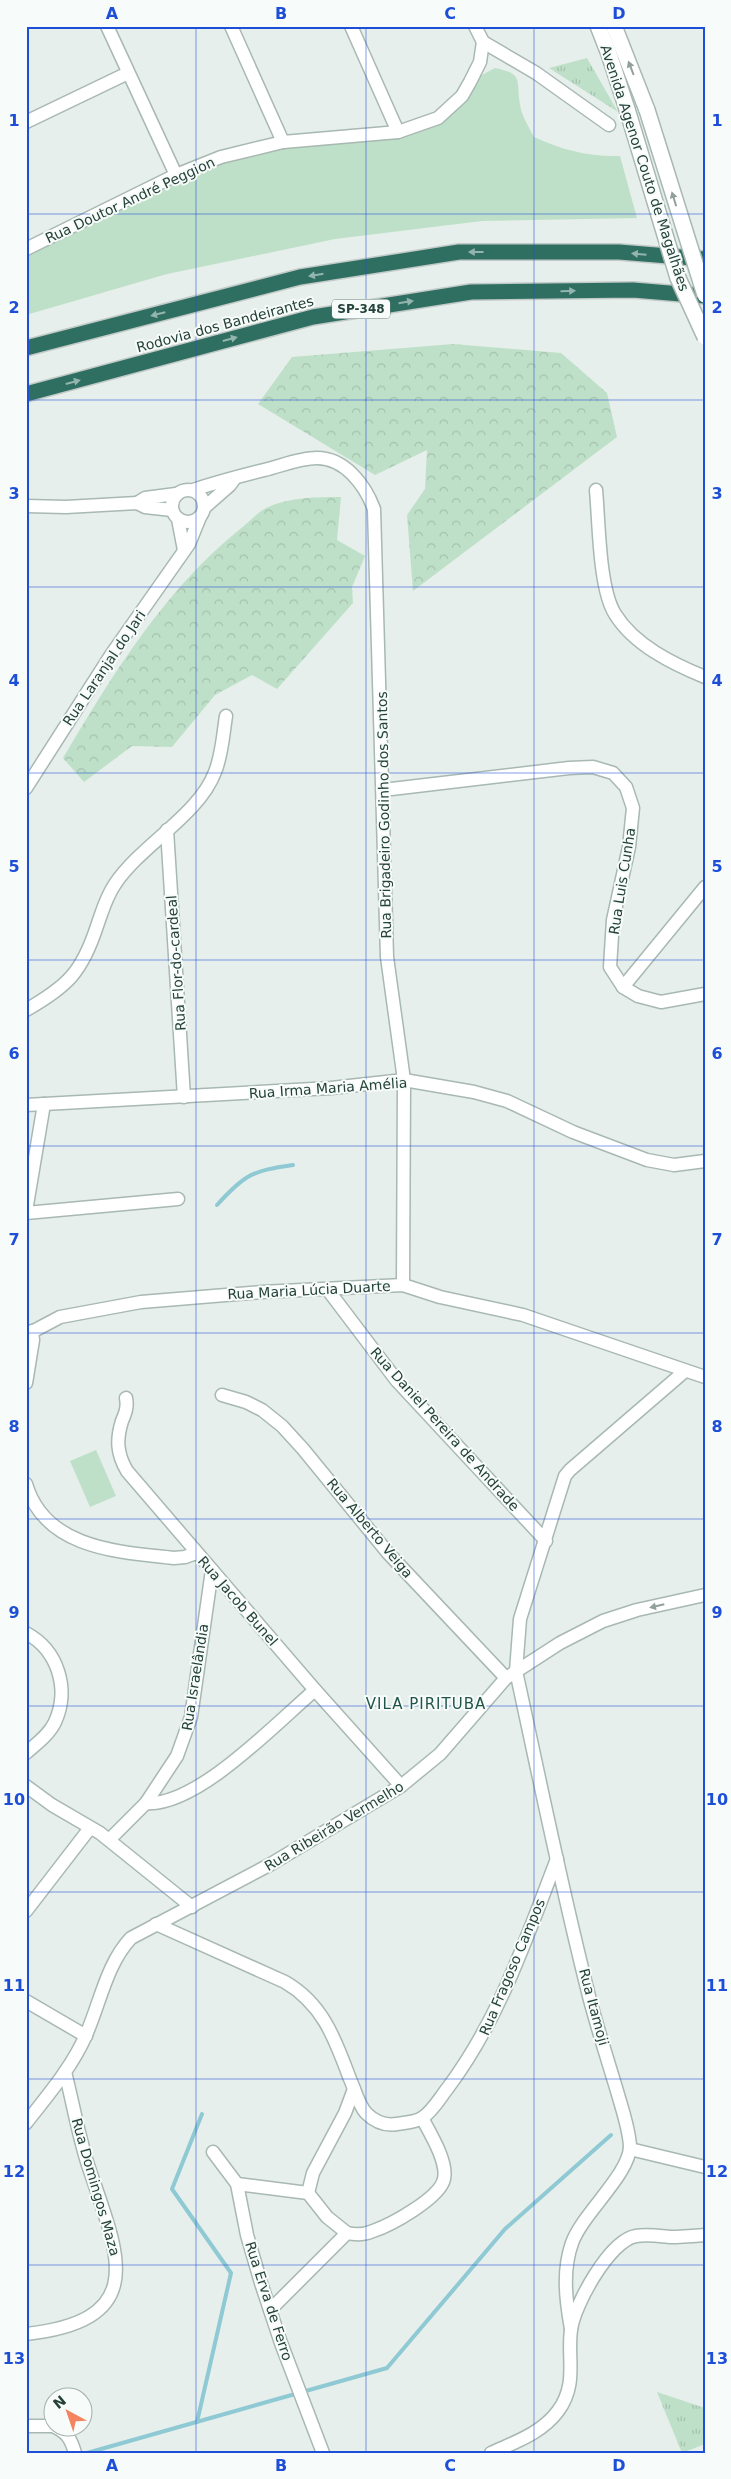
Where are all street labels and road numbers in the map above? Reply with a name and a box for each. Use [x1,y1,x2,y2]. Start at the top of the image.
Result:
street label: Avenida Agenor Couto de Magalhães [598,43,692,293]
street label: Rua Doutor André Peggion [43,154,217,246]
street label: Rodovia dos Bandeirantes [135,293,315,355]
road number: SP-348 [332,300,390,318]
street label: Rua Laranjal do Jari [59,607,149,729]
street label: Rua Brigadeiro Godinho dos Santos [374,691,394,939]
street label: Rua Luis Cunha [606,826,638,936]
street label: Rua Flor-do-cardeal [163,895,189,1031]
street label: Rua Irma Maria Amélia [248,1074,408,1102]
street label: Rua Maria Lúcia Duarte [227,1278,391,1302]
street label: Rua Daniel Pereira de Andrade [367,1344,523,1514]
street label: Rua Alberto Veiga [324,1475,416,1581]
street label: Rua Jacob Bunel [195,1553,281,1649]
street label: Rua Israelândia [179,1622,211,1732]
street label: Rua Ribeirão Vermelho [261,1778,407,1874]
street label: Rua Fragoso Campos [476,1896,548,2038]
street label: Rua Itamoji [576,1967,612,2047]
street label: Rua Domingos Maza [69,2116,123,2258]
street label: Rua Erva de Ferro [242,2239,296,2363]

